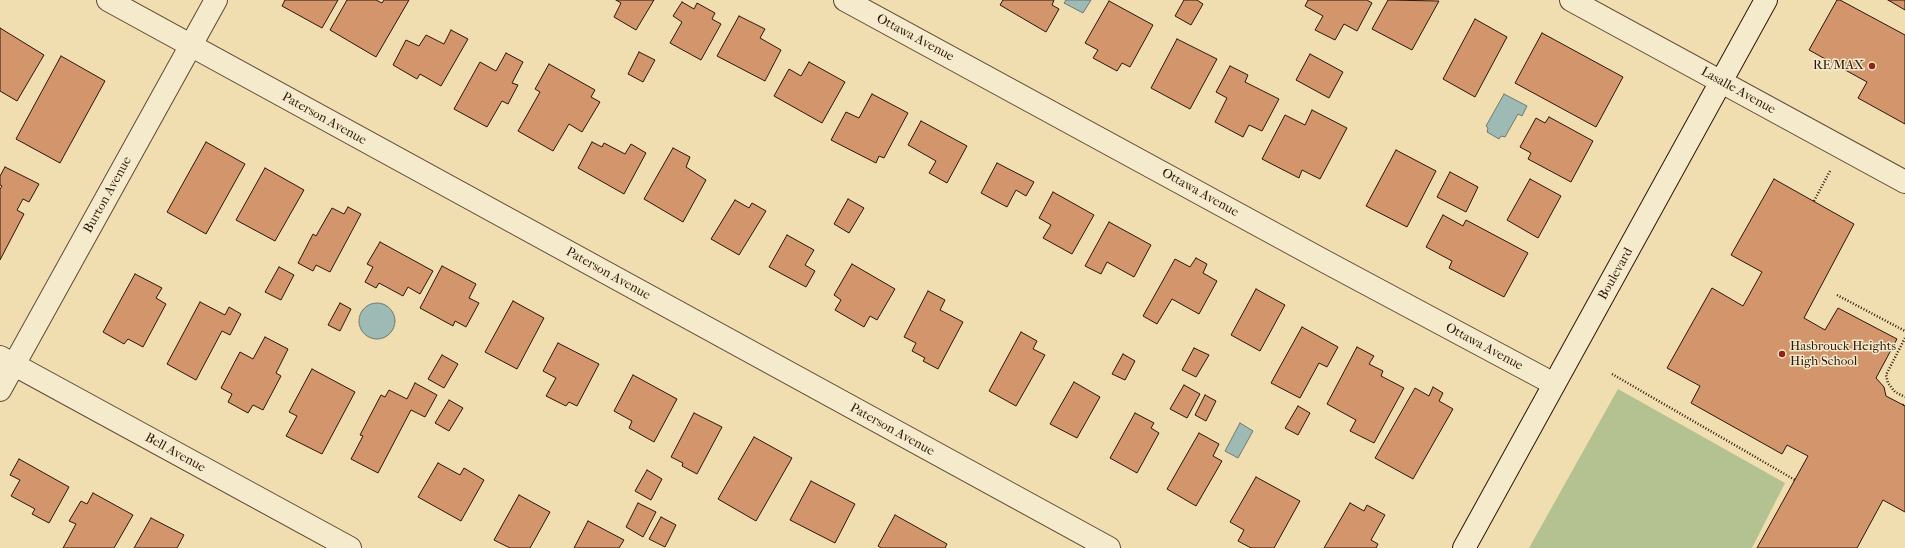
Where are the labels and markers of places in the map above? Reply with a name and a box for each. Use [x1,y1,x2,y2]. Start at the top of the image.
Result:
place label: RE/MAX [1813,58,1864,74]
marker: RE/MAX [1867,61,1877,71]
place label: Hasbrouck Heights High School [1790,339,1896,370]
marker: Hasbrouck Heights High School [1777,349,1787,359]

